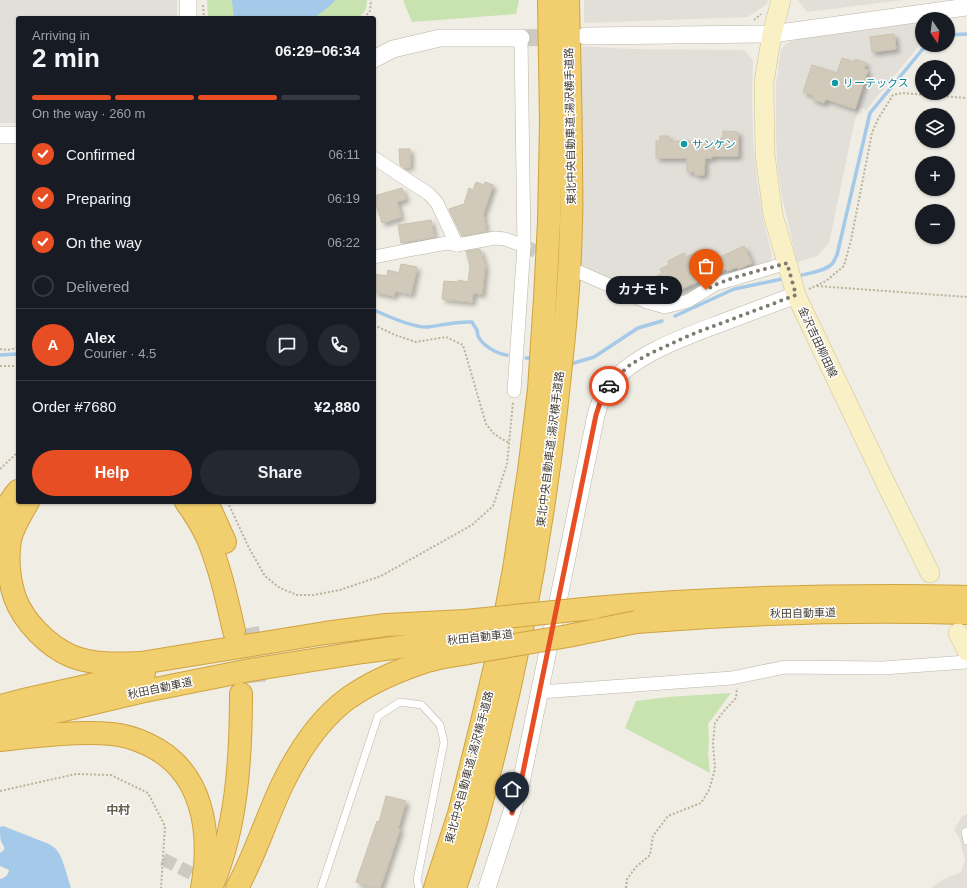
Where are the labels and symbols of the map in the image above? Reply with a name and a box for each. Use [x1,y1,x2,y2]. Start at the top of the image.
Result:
north arrow [915,12,955,52]
street label: 東北中央自動車道;湯沢横手道路 [563,47,577,205]
place label: リーテックス [843,77,909,89]
marker: リーテックス [830,78,840,88]
place label: サンケン [692,138,736,150]
marker: サンケン [679,139,689,149]
pin [689,249,723,290]
callout: カナモト [606,276,682,304]
street label: 金沢吉田柳田線 [796,305,840,379]
courier [589,366,629,406]
street label: 東北中央自動車道;湯沢横手道路 [534,370,566,528]
street label: 秋田自動車道 [770,606,836,620]
street label: 秋田自動車道 [447,628,513,646]
street label: 秋田自動車道 [126,675,194,701]
street label: 東北中央自動車道;湯沢横手道路 [443,690,495,844]
pin [495,772,529,813]
district label: 中村 [106,803,130,817]

